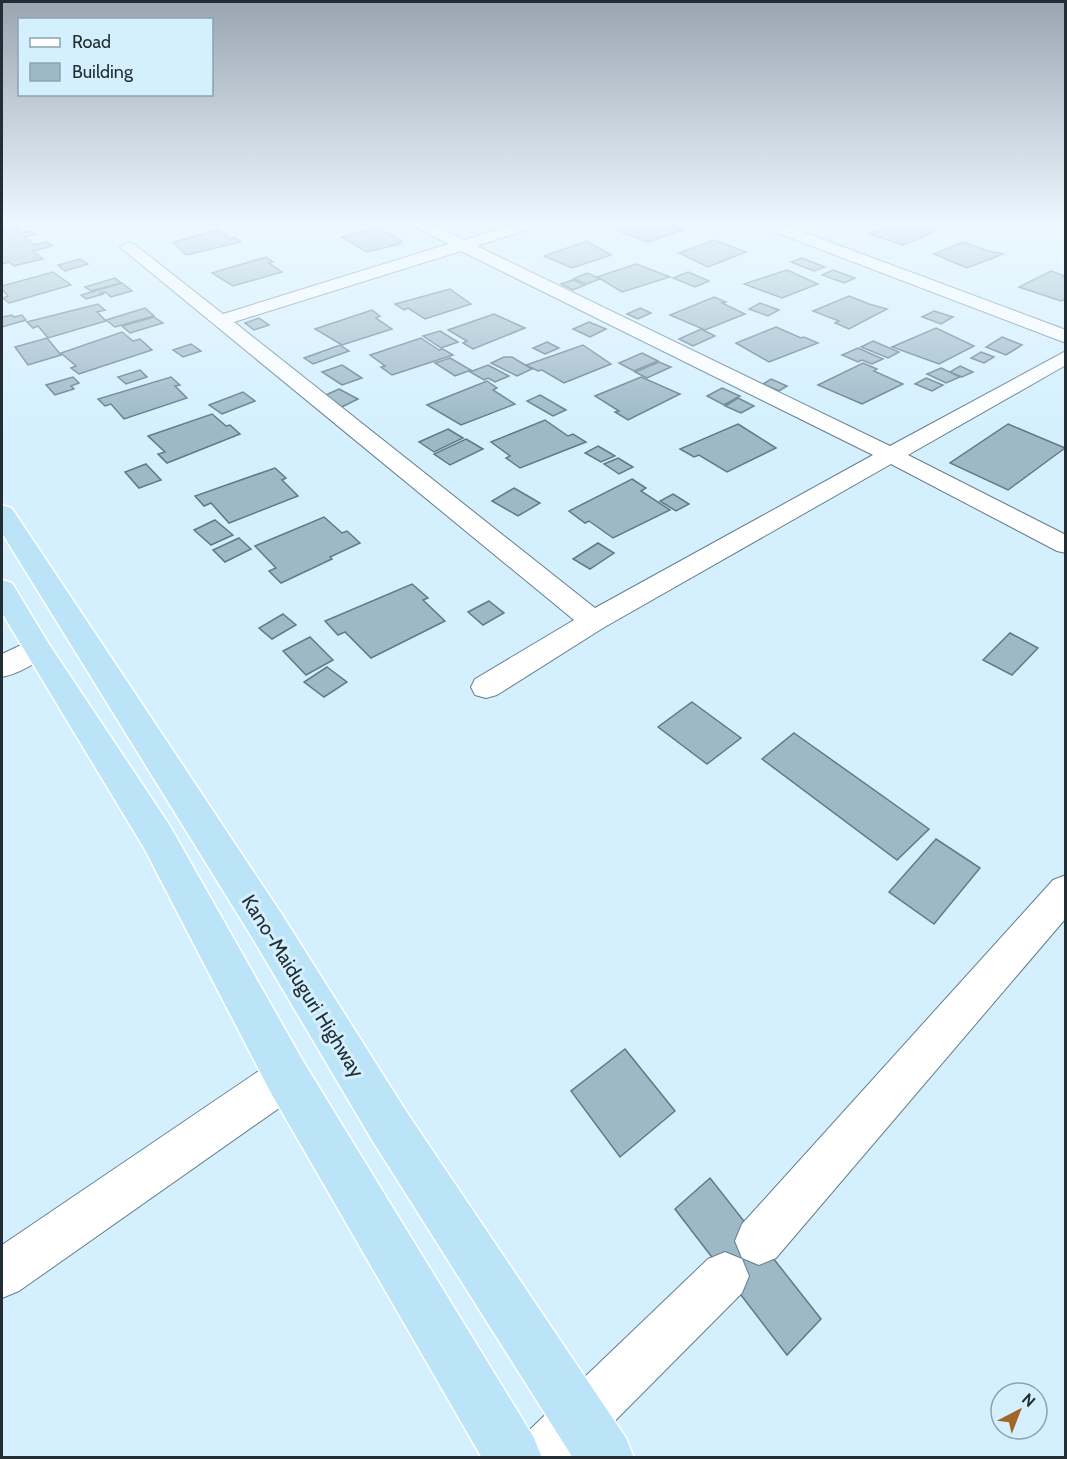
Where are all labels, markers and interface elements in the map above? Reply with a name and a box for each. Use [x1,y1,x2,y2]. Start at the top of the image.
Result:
legend [18,18,213,96]
text: Road [72,31,111,53]
text: Building [72,61,134,83]
street label: Kano-Maiduguri Highway [237,890,369,1082]
north arrow [989,1381,1049,1441]
text: N [1018,1389,1039,1411]

